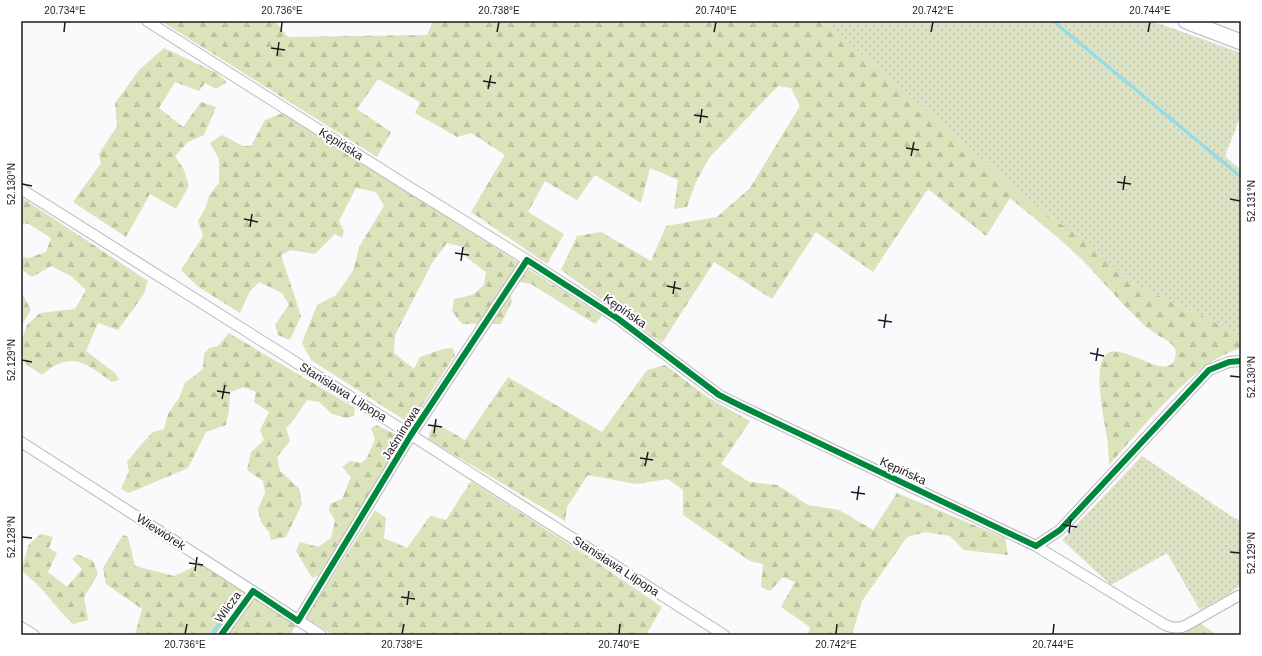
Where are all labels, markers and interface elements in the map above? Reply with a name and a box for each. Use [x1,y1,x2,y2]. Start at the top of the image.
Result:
text: 20.734°E [44,5,86,16]
text: 20.736°E [261,5,303,16]
text: 20.738°E [478,5,520,16]
text: 20.740°E [695,5,737,16]
text: 20.742°E [912,5,954,16]
text: 20.744°E [1129,5,1171,16]
street label: Kępińska [316,125,366,163]
text: 52.130°N [6,163,17,205]
text: 52.131°N [1246,180,1257,222]
street label: Kępińska [601,291,649,331]
text: 52.129°N [6,339,17,381]
text: 52.130°N [1246,356,1257,398]
street label: Stanisława Lilpopa [297,360,389,425]
street label: Jaśminowa [379,404,423,462]
street label: Kępińska [878,454,929,488]
street label: Wiewiórek [134,511,189,553]
text: 52.128°N [6,516,17,558]
text: 52.129°N [1246,532,1257,574]
street label: Stanisława Lilpopa [570,533,662,599]
street label: Wilcza [212,588,244,625]
text: 20.736°E [164,639,206,650]
text: 20.738°E [381,639,423,650]
text: 20.740°E [598,639,640,650]
text: 20.742°E [815,639,857,650]
text: 20.744°E [1032,639,1074,650]

